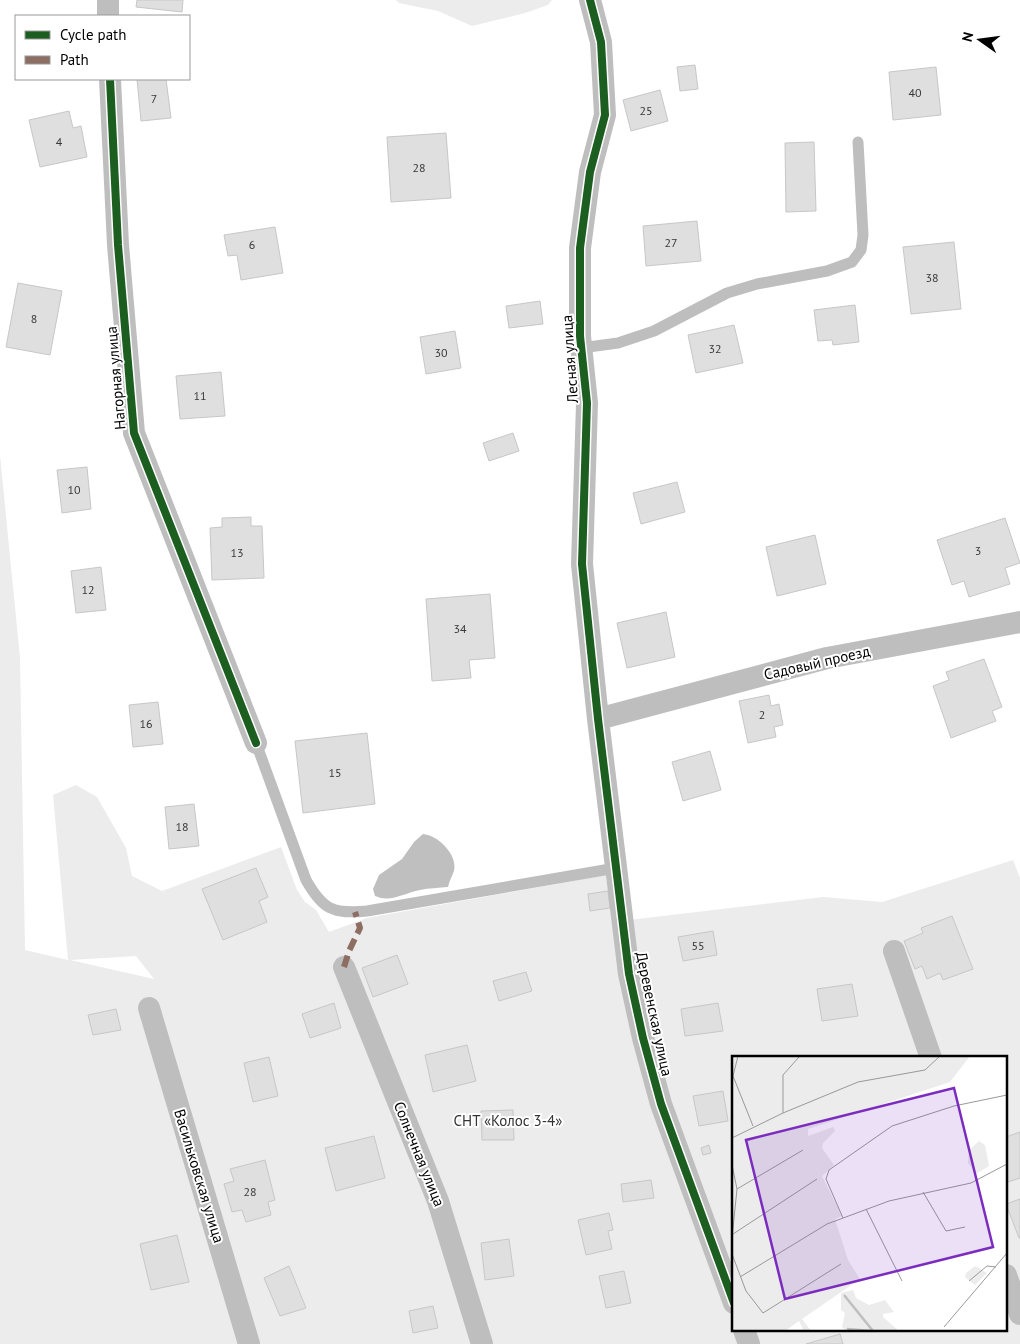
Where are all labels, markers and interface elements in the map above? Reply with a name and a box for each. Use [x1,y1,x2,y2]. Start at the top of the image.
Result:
legend [15,15,190,80]
north arrow [955,15,1005,65]
text: Cycle path [60,25,126,44]
text: N [958,30,977,43]
text: Path [60,50,89,69]
house number: 40 [908,85,922,100]
house number: 7 [151,91,157,106]
house number: 25 [639,103,653,118]
house number: 4 [56,134,63,149]
house number: 28 [412,160,426,175]
house number: 27 [664,235,678,250]
house number: 6 [249,237,255,252]
house number: 38 [925,270,939,285]
house number: 8 [31,311,37,326]
street label: Лесная улица [557,314,582,405]
street label: Нагорная улица [102,325,129,431]
house number: 32 [708,341,722,356]
house number: 30 [434,345,448,360]
house number: 11 [193,388,207,403]
house number: 10 [67,482,81,497]
house number: 3 [975,543,981,558]
house number: 13 [230,545,244,560]
house number: 12 [81,582,95,597]
house number: 34 [453,621,467,636]
street label: Садовый проезд [762,641,872,684]
house number: 2 [759,707,765,722]
house number: 16 [139,716,153,731]
house number: 15 [328,765,342,780]
house number: 18 [175,819,189,834]
house number: 55 [691,938,705,953]
street label: Деревенская улица [632,950,677,1078]
inset map [732,1056,1008,1332]
street label: Солнечная улица [390,1099,449,1209]
street label: Васильковская улица [170,1107,229,1245]
park label: СНТ «Колос 3-4» [454,1111,562,1130]
house number: 28 [243,1184,257,1199]

